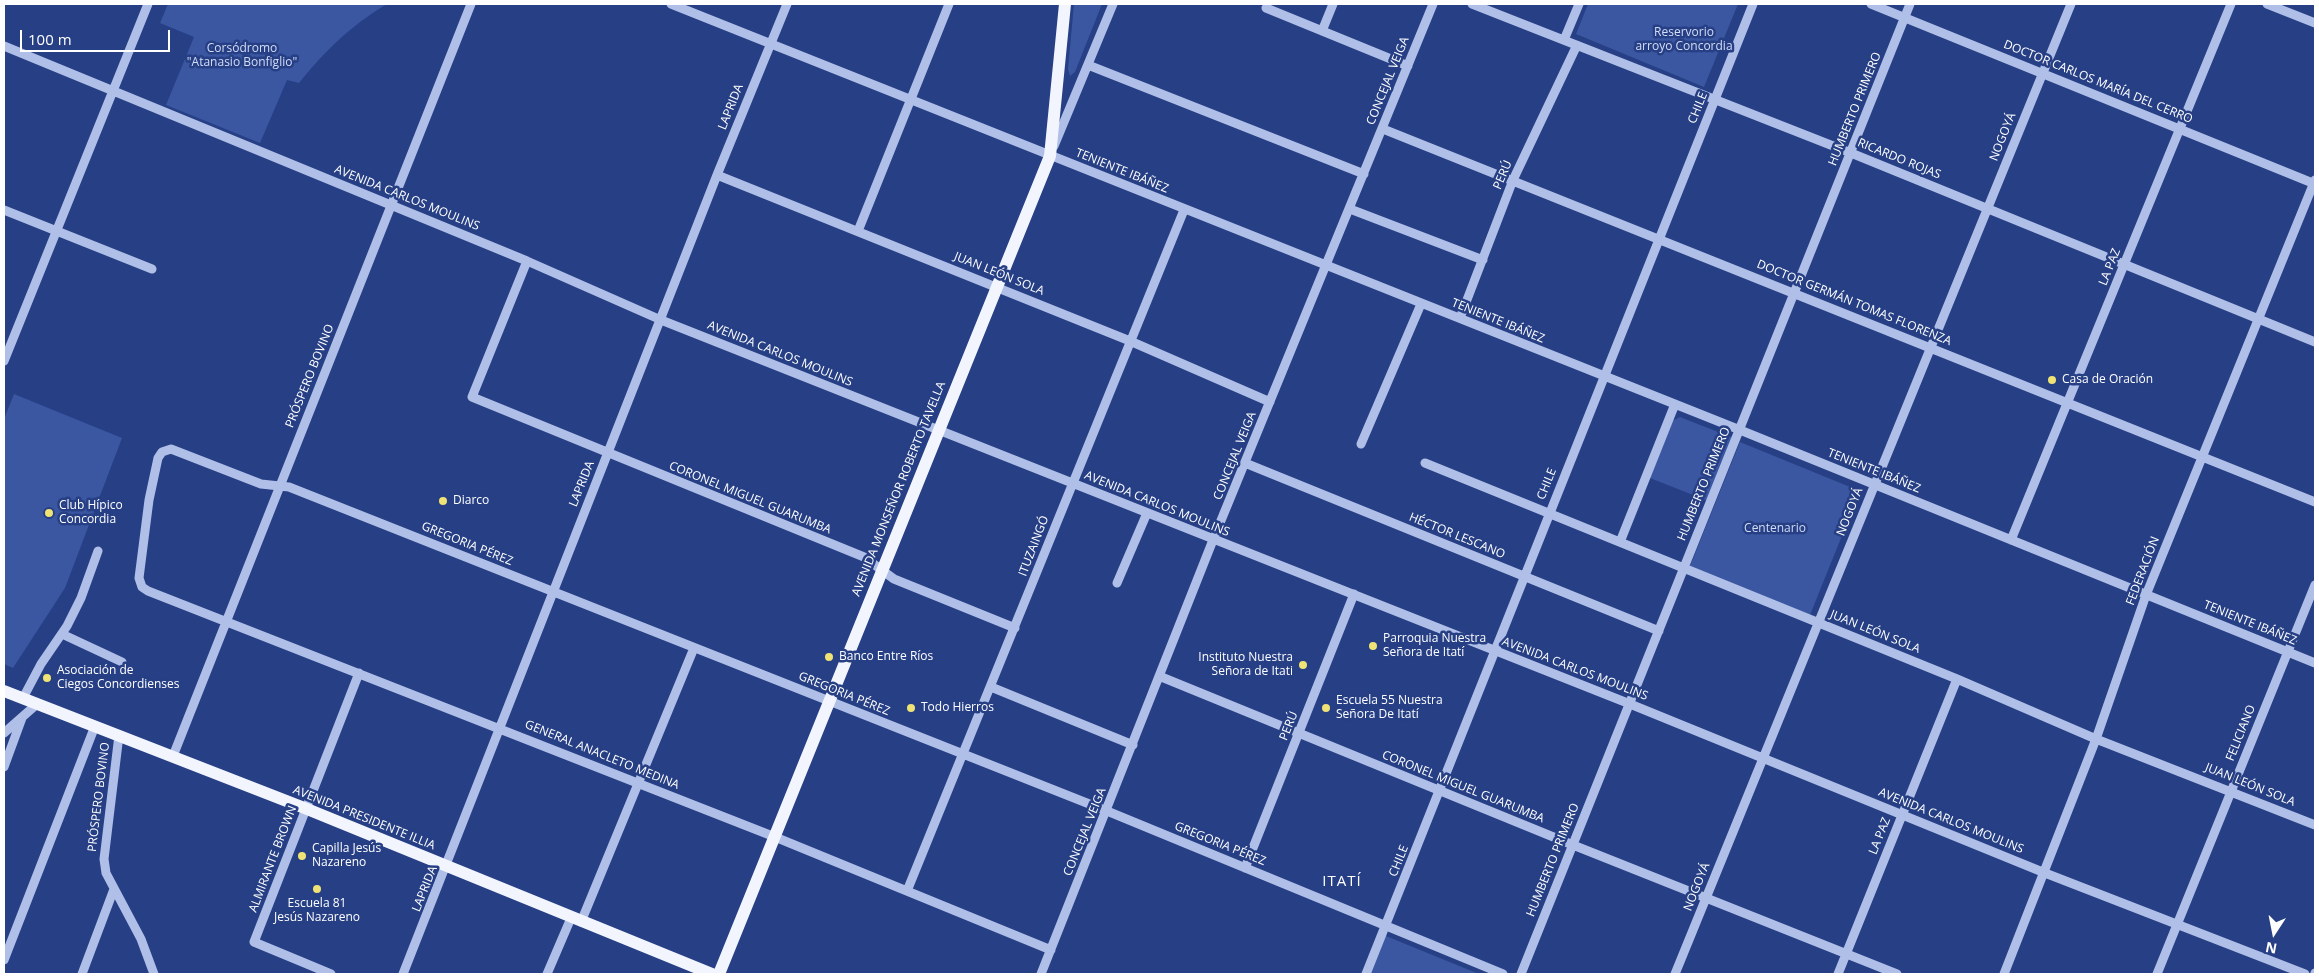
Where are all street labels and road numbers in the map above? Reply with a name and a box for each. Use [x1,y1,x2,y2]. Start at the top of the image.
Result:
street label: CONCEJAL VEIGA [1364,35,1412,127]
street label: DOCTOR CARLOS MARÍA DEL CERRO [2001,37,2195,127]
street label: HUMBERTO PRIMERO [1826,50,1884,168]
street label: LAPRIDA [715,82,747,132]
street label: CHILE [1685,90,1711,126]
street label: NOGOYÁ [1987,111,2019,163]
street label: RICARDO ROJAS [1855,136,1943,182]
street label: TENIENTE IBÁÑEZ [1073,146,1171,196]
street label: PERÚ [1491,158,1515,192]
street label: AVENIDA CARLOS MOULINS [332,162,482,234]
street label: LA PAZ [2096,246,2124,288]
street label: JUAN LEÓN SOLA [952,249,1046,299]
street label: DOCTOR GERMÁN TOMAS FLORENZA [1755,257,1953,349]
street label: TENIENTE IBÁÑEZ [1449,296,1547,346]
street label: AVENIDA CARLOS MOULINS [705,318,855,390]
street label: PRÓSPERO BOVINO [283,322,337,430]
street label: AVENIDA MONSEÑOR ROBERTO TAVELLA [849,380,949,598]
street label: CONCEJAL VEIGA [1211,410,1259,502]
street label: HUMBERTO PRIMERO [1675,425,1733,543]
street label: TENIENTE IBÁÑEZ [1825,446,1923,496]
street label: LAPRIDA [566,459,598,509]
street label: CORONEL MIGUEL GUARUMBA [667,459,833,537]
street label: CHILE [1534,466,1560,502]
street label: AVENIDA CARLOS MOULINS [1082,468,1232,540]
street label: NOGOYÁ [1834,486,1866,538]
street label: HÉCTOR LESCANO [1407,510,1507,562]
street label: ITUZAINGÓ [1016,514,1052,578]
street label: GREGORIA PÉREZ [419,519,515,569]
street label: FEDERACIÓN [2123,535,2163,607]
street label: TENIENTE IBÁÑEZ [2201,598,2299,648]
street label: JUAN LEÓN SOLA [1828,607,1922,657]
street label: AVENIDA CARLOS MOULINS [1500,634,1650,704]
street label: GREGORIA PÉREZ [796,669,892,719]
street label: FELICIANO [2223,703,2259,763]
street label: PERÚ [1277,709,1301,743]
street label: GENERAL ANACLETO MEDINA [523,717,681,793]
street label: PRÓSPERO BOVINO [85,741,113,853]
street label: CORONEL MIGUEL GUARUMBA [1380,748,1546,826]
street label: JUAN LEÓN SOLA [2203,760,2297,810]
street label: AVENIDA PRESIDENTE ILLIA [291,783,437,853]
street label: AVENIDA CARLOS MOULINS [1876,785,2026,857]
street label: CONCEJAL VEIGA [1061,786,1109,878]
street label: HUMBERTO PRIMERO [1524,801,1582,919]
street label: ALMIRANTE BROWN [246,804,300,914]
street label: LA PAZ [1866,815,1894,857]
street label: GREGORIA PÉREZ [1172,819,1268,869]
street label: CHILE [1386,843,1412,879]
street label: NOGOYÁ [1681,861,1713,913]
street label: LAPRIDA [409,864,441,914]

